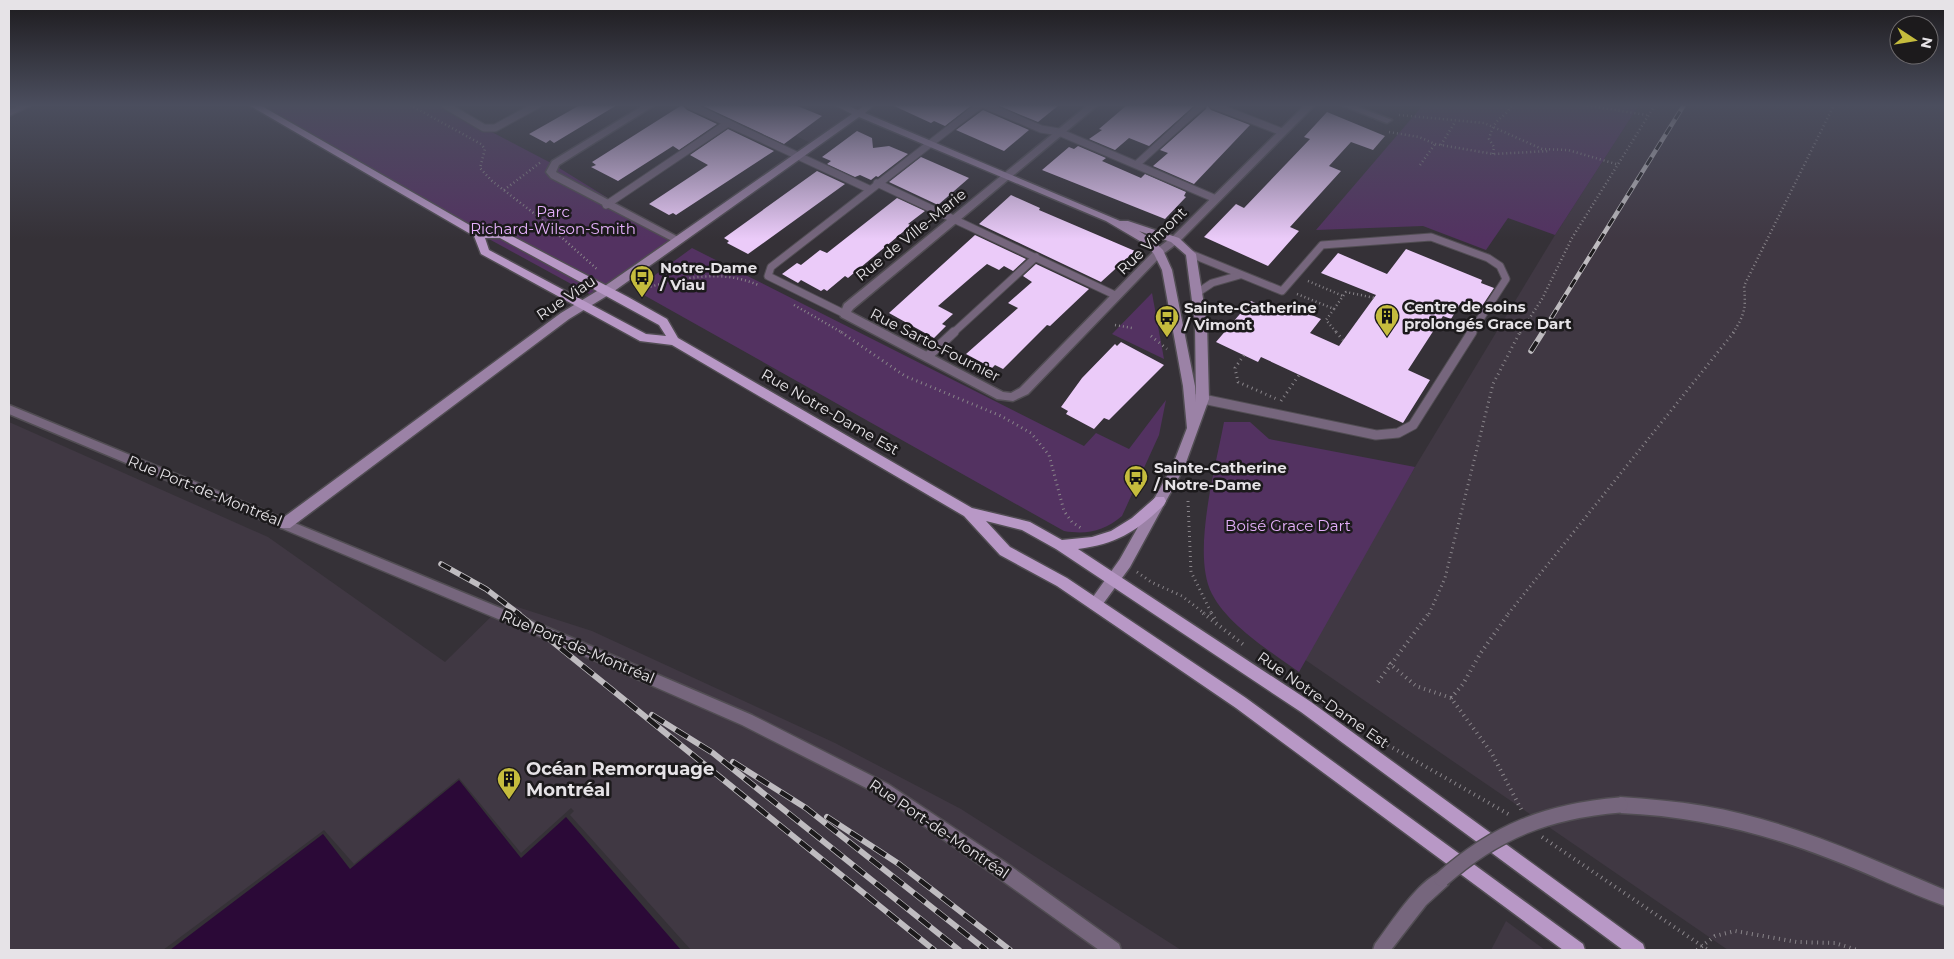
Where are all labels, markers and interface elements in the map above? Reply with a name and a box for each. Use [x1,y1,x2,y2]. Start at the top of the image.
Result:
north arrow [1889,15,1939,65]
text: N [1917,35,1937,50]
street label: Rue de Ville-Marie [852,184,970,285]
park label: Parc Richard-Wilson-Smith [470,202,636,238]
street label: Rue Vimont [1113,203,1191,279]
place label: Notre-Dame / Viau [659,258,757,294]
bus stop icon: Notre-Dame / Viau [629,264,655,298]
street label: Rue Viau [533,271,599,324]
place label: Centre de soins prolongés Grace Dart [1404,297,1572,333]
place label: Sainte-Catherine / Vimont [1183,298,1317,334]
building icon: Centre de soins prolongés Grace Dart [1374,303,1400,337]
street label: Rue Sarto-Fournier [867,304,1003,386]
bus stop icon: Sainte-Catherine / Vimont [1154,304,1180,338]
street label: Rue Notre-Dame Est [758,364,902,459]
street label: Rue Port-de-Montréal [125,451,285,530]
place label: Sainte-Catherine / Notre-Dame [1153,458,1287,494]
bus stop icon: Sainte-Catherine / Notre-Dame [1123,464,1149,498]
park label: Boisé Grace Dart [1225,516,1351,535]
street label: Rue Port-de-Montréal [499,606,658,687]
street label: Rue Notre-Dame Est [1254,647,1393,752]
place label: Océan Remorquage Montréal [526,758,714,801]
building icon: Océan Remorquage Montréal [496,766,522,800]
street label: Rue Port-de-Montréal [866,775,1013,882]

